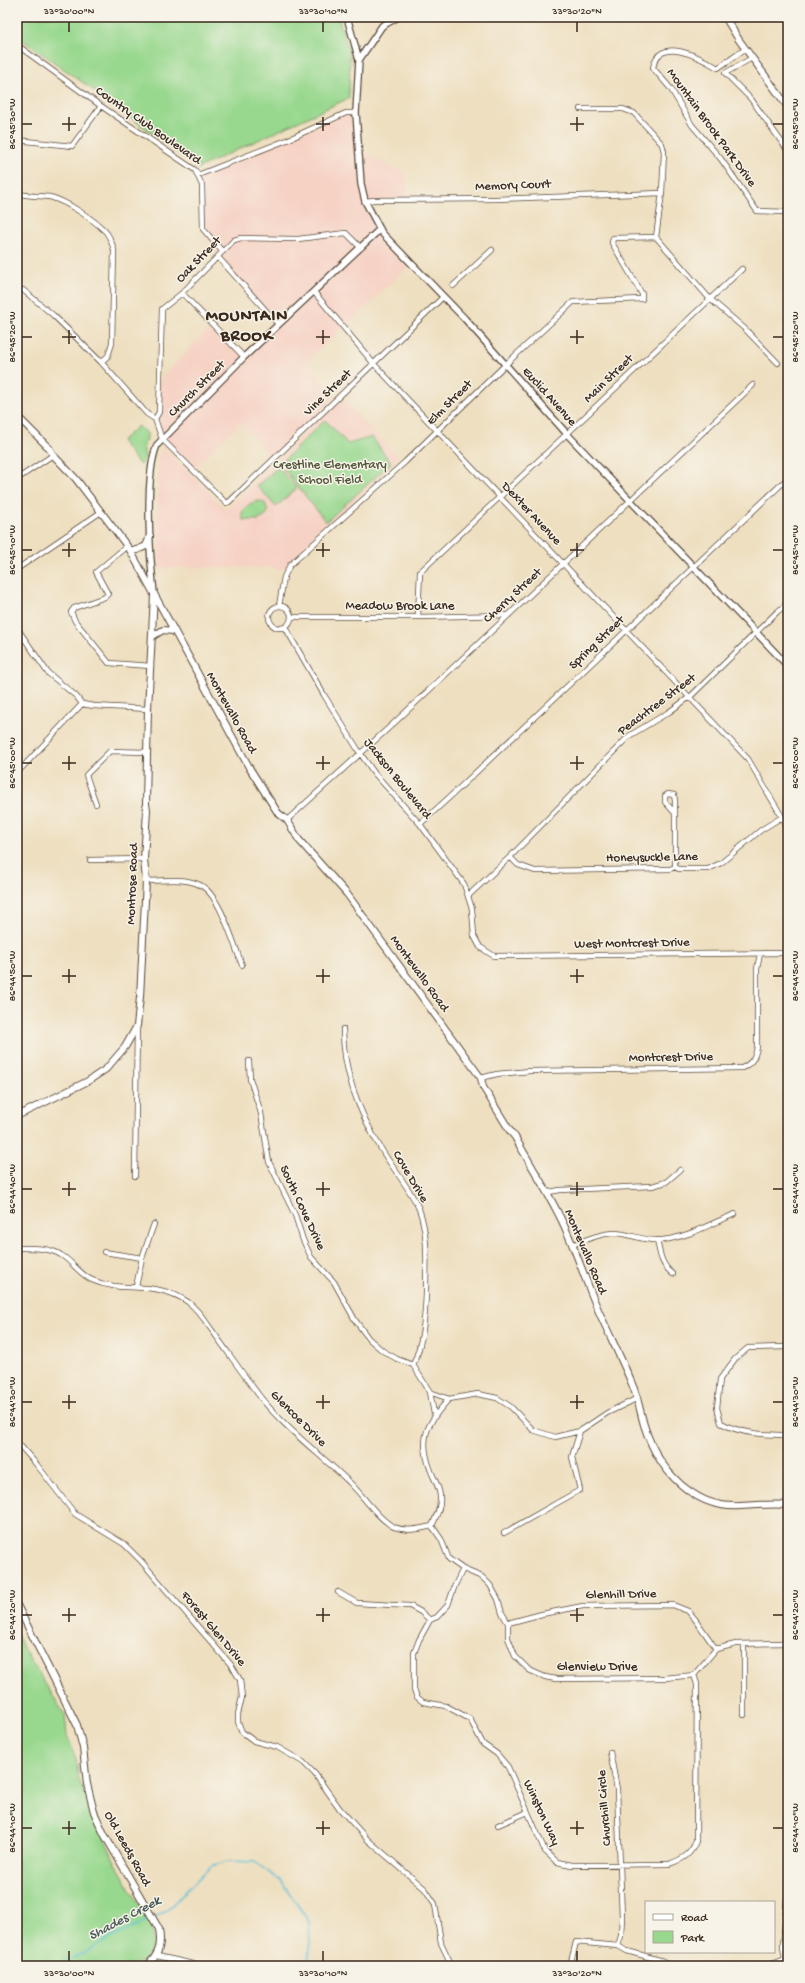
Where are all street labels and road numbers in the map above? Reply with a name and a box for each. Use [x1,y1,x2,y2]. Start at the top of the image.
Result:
street label: Mountain Brook Park Drive [663,66,759,190]
street label: Country Club Boulevard [92,84,205,169]
street label: Memory Court [475,177,553,195]
street label: Oak Street [173,233,226,286]
street label: Main Street [581,351,638,406]
street label: Church Street [166,356,230,420]
street label: Euclid Avenue [519,364,580,430]
street label: Vine Street [300,365,356,420]
street label: Elm Street [424,376,477,429]
street label: Dexter Avenue [497,479,564,549]
street label: Cherry Street [481,564,546,627]
street label: Meadow Brook Lane [346,599,455,614]
street label: Spring Street [566,612,629,673]
street label: Montevallo Road [202,670,260,758]
street label: Peachtree Street [614,670,700,740]
street label: Jackson Boulevard [360,736,435,823]
street label: Montrose Road [124,842,142,925]
street label: Honeysuckle Lane [606,850,698,866]
street label: Montevallo Road [386,933,453,1016]
street label: West Montcrest Drive [574,935,690,953]
street label: Montcrest Drive [629,1050,714,1066]
street label: Cove Drive [389,1148,431,1206]
street label: South Cove Drive [276,1163,328,1253]
street label: Montevallo Road [560,1207,610,1298]
street label: Glencoe Drive [267,1388,329,1450]
street label: Glenhill Drive [585,1587,657,1603]
street label: Forest Glen Drive [177,1588,249,1670]
street label: Glenview Drive [557,1660,638,1675]
street label: Churchill Circle [595,1769,615,1847]
street label: Winston Way [519,1778,563,1849]
street label: Old Leeds Road [100,1809,154,1890]

